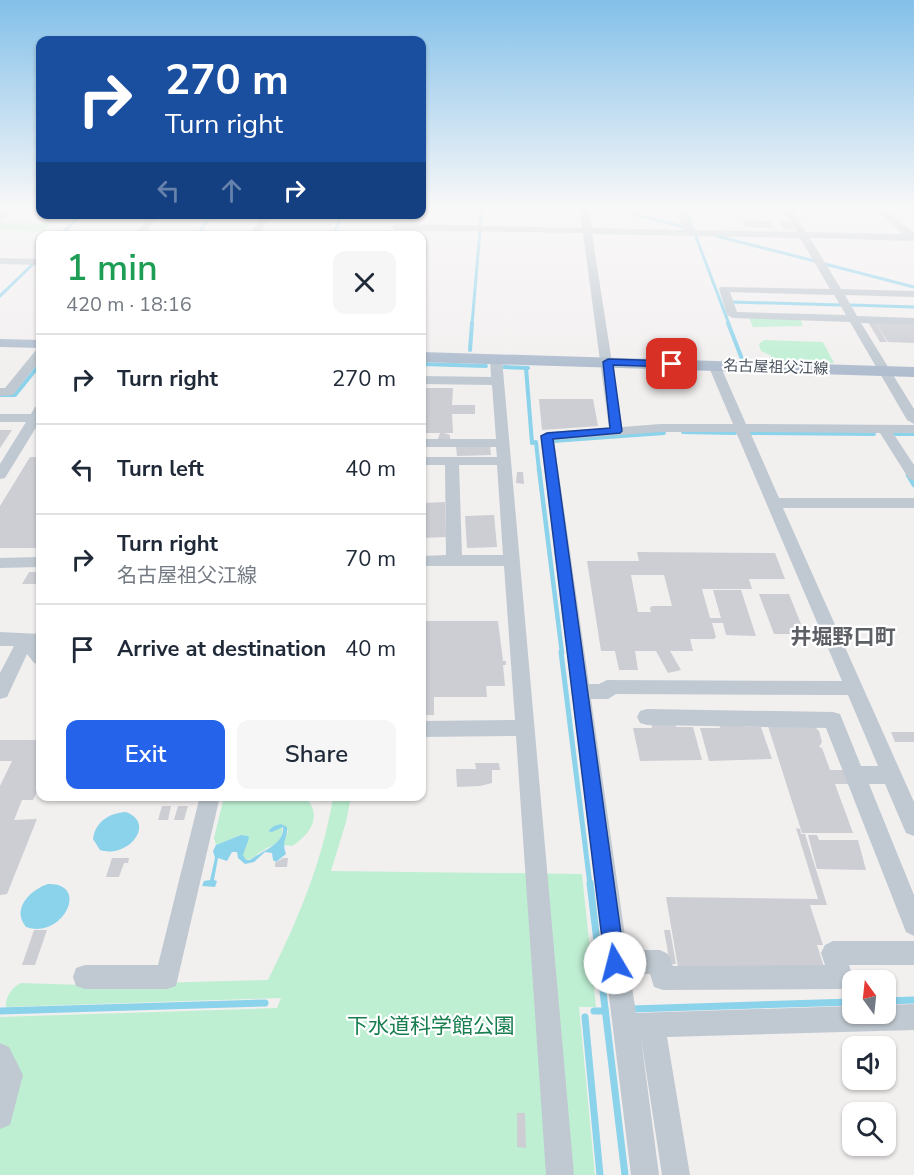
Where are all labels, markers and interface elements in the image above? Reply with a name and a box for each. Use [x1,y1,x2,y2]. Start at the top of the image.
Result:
text: 270 m [165,52,289,109]
icon: right [66,60,144,138]
text: Turn right [165,106,283,143]
icon: left [152,174,185,207]
icon: ahead [215,174,248,207]
icon: right [278,174,311,207]
text: 1 min [66,244,158,293]
button: close [333,251,396,314]
text: 420 m · 18:16 [66,291,192,318]
pin [646,338,697,389]
icon: arrive [655,347,688,380]
street label: 名古屋祖父江線 [723,355,829,379]
icon: right [66,363,99,396]
text: Turn right [117,364,218,394]
text: 270 m [332,364,396,394]
icon: left [66,453,99,486]
text: Turn left [117,454,204,484]
text: 40 m [345,454,396,484]
text: Turn right [117,529,218,559]
icon: right [66,543,99,576]
text: 70 m [345,544,396,574]
text: 名古屋祖父江線 [117,562,257,589]
district label: 井堀野口町 [791,623,896,651]
icon: arrive [66,633,99,666]
text: Arrive at destination [117,634,326,664]
text: 40 m [345,634,396,664]
button: Exit [66,720,225,789]
button: Share [237,720,396,789]
position arrow [583,931,647,995]
north arrow [842,970,896,1024]
map controls [842,970,896,1156]
park label: 下水道科学館公園 [347,1012,515,1040]
button: sound [842,1036,896,1090]
button: search [842,1102,896,1156]

